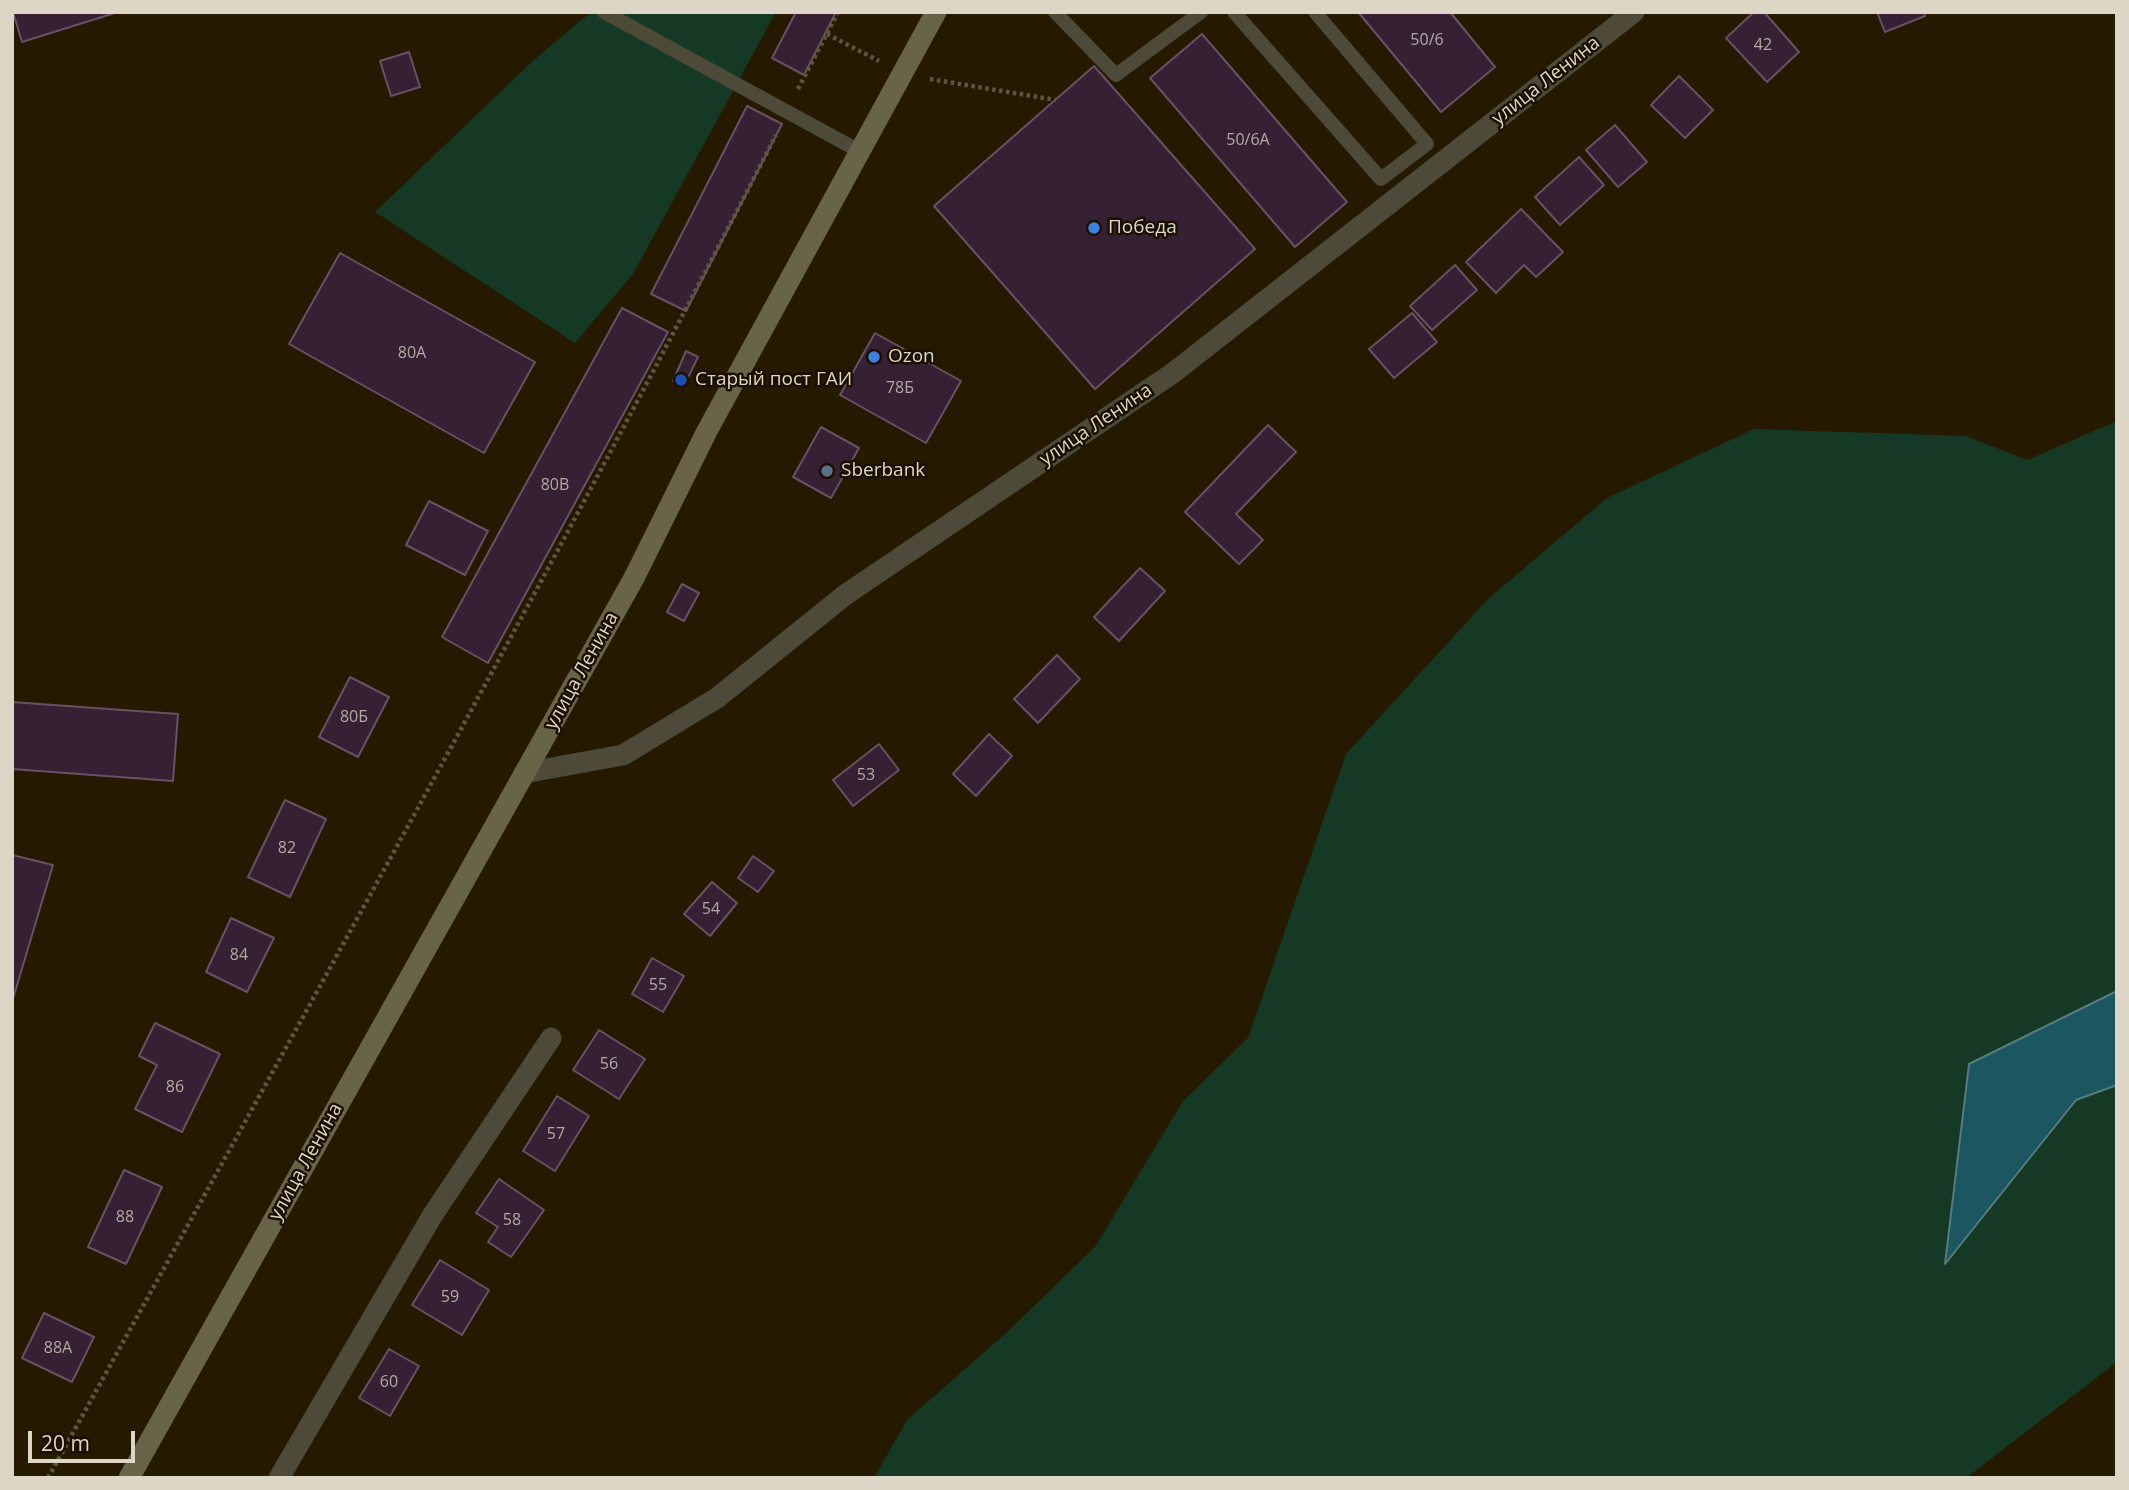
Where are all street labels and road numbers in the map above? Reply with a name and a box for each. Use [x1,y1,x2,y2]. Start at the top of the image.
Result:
street label: улица Ленина [1488,32,1604,130]
street label: улица Ленина [1036,379,1156,471]
street label: улица Ленина [540,608,624,734]
street label: улица Ленина [264,1099,348,1225]

